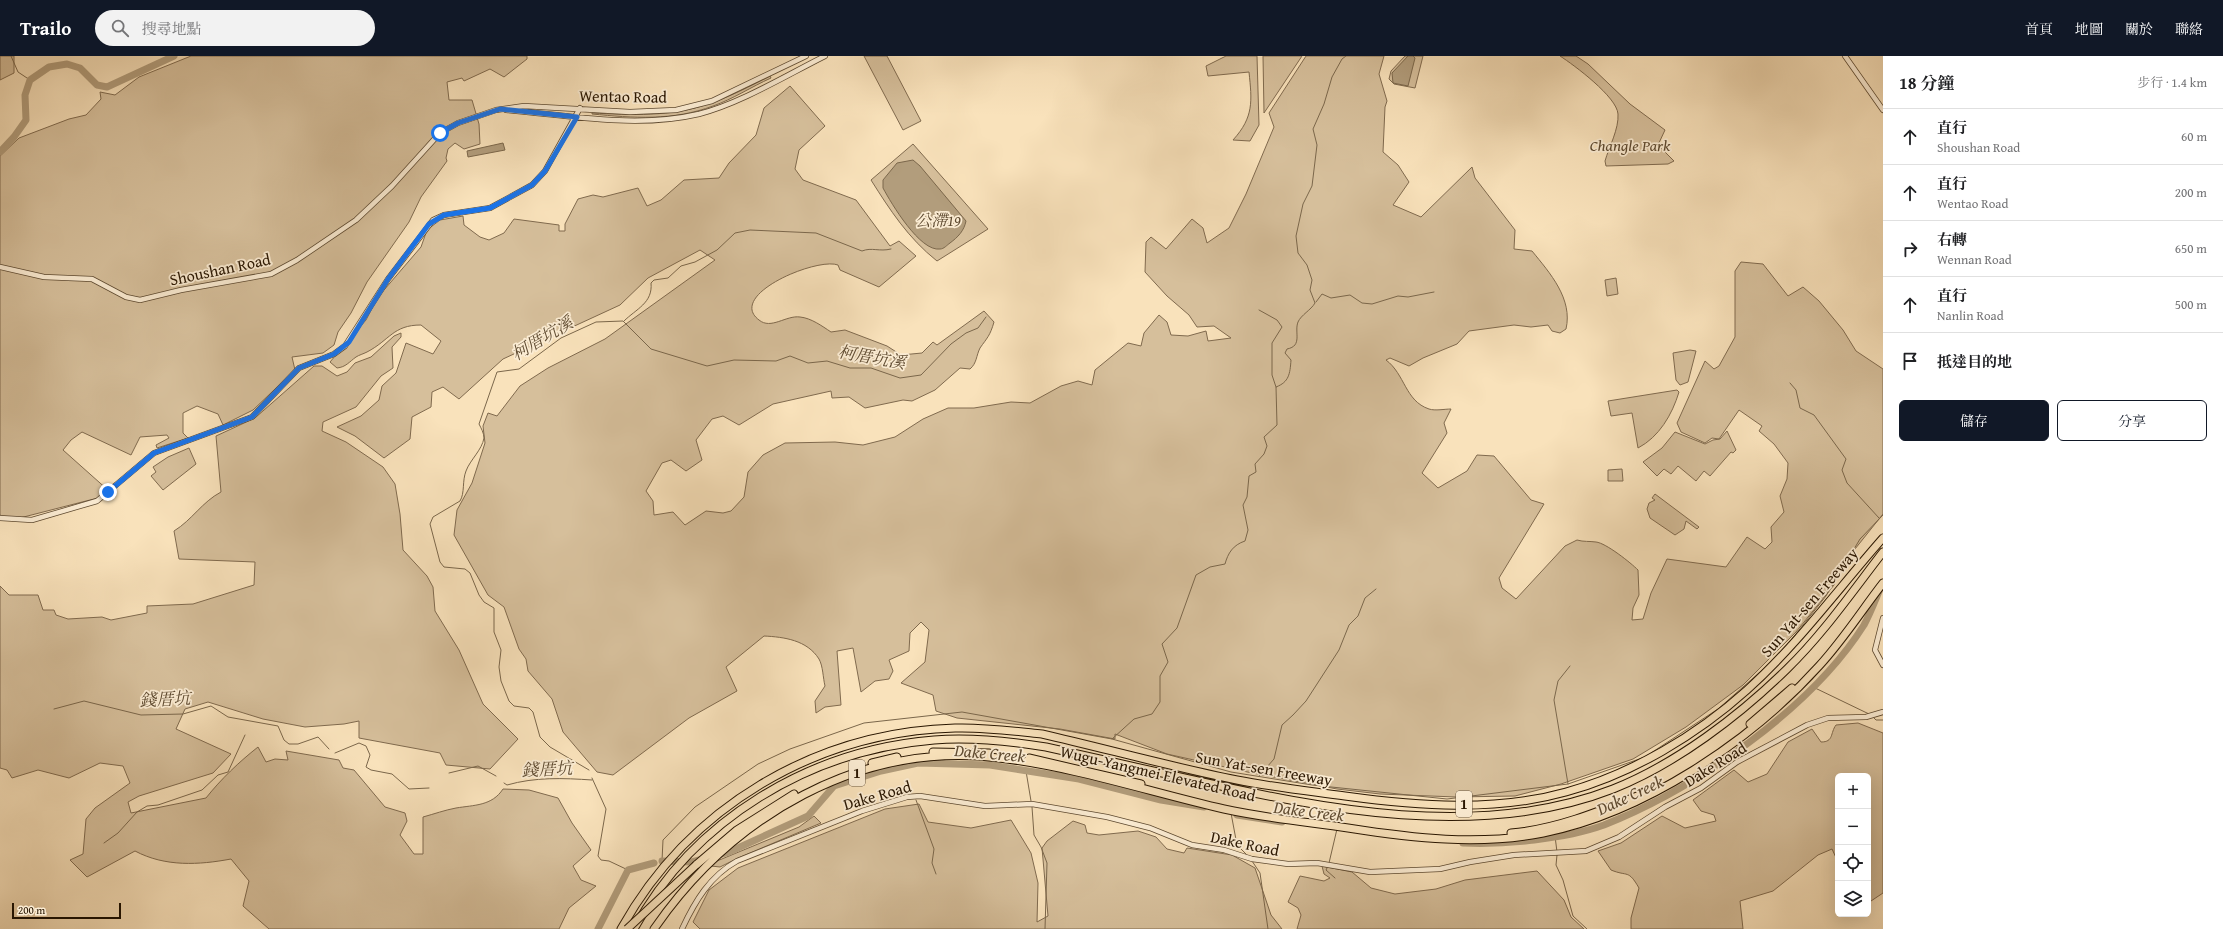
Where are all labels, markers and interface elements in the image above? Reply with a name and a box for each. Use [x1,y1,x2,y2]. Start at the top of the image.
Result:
search box [95,10,375,46]
text: Trailo [20,14,71,42]
icon: search [109,17,131,39]
text: 搜尋地點 [141,18,201,39]
text: 首頁 [2025,19,2053,39]
text: 地圖 [2075,19,2103,39]
text: 關於 [2125,19,2153,39]
text: 聯絡 [2175,19,2203,39]
text: 18 分鐘 [1899,70,1954,95]
text: 步行 · 1.4 km [2137,73,2207,92]
street label: Wentao Road [579,83,668,109]
text: 直行 [1937,117,1967,138]
route start [431,124,449,142]
icon: ahead [1899,126,1921,148]
text: 60 m [2181,127,2207,146]
park label: Changle Park [1590,133,1671,157]
text: Shoushan Road [1937,138,2020,157]
text: 直行 [1937,173,1967,194]
icon: ahead [1899,182,1921,204]
text: 200 m [2175,183,2207,202]
text: Wentao Road [1937,194,2008,213]
park label: 公滯19 [915,208,961,232]
text: 右轉 [1937,229,1967,250]
icon: right [1899,238,1921,260]
text: 650 m [2175,239,2207,258]
street label: Shoushan Road [167,247,273,291]
text: Wennan Road [1937,250,2012,269]
text: 直行 [1937,285,1967,306]
icon: ahead [1899,294,1921,316]
text: 500 m [2175,295,2207,314]
text: Nanlin Road [1937,306,2004,325]
water label: 柯厝坑溪 [506,308,579,366]
water label: 柯厝坑溪 [836,338,910,375]
icon: arrive [1899,350,1921,372]
text: 抵達目的地 [1937,351,2012,372]
button: 儲存 [1899,400,2049,441]
button: 分享 [2057,400,2207,441]
route end [99,483,117,501]
street label: Sun Yat-sen Freeway [1755,542,1864,662]
water label: 錢厝坑 [139,685,194,712]
street label: Dake Road [1679,735,1751,793]
water label: Dake Creek [953,737,1027,768]
street label: Wugu-Yangmei Elevated Road [1058,739,1259,807]
street label: Sun Yat-sen Freeway [1194,744,1334,792]
water label: 錢厝坑 [521,755,576,782]
road number: 1 [849,760,865,786]
water label: Dake Creek [1591,768,1667,821]
map controls [1835,773,1871,917]
button: + [1835,773,1871,809]
street label: Dake Road [840,774,914,816]
road number: 1 [1456,791,1472,817]
water label: Dake Creek [1271,794,1346,827]
button: − [1835,809,1871,845]
street label: Dake Road [1208,824,1282,862]
button: locate [1835,845,1871,881]
button: layers [1835,881,1871,917]
scale bar [12,901,121,920]
text: 200 m [18,902,45,918]

